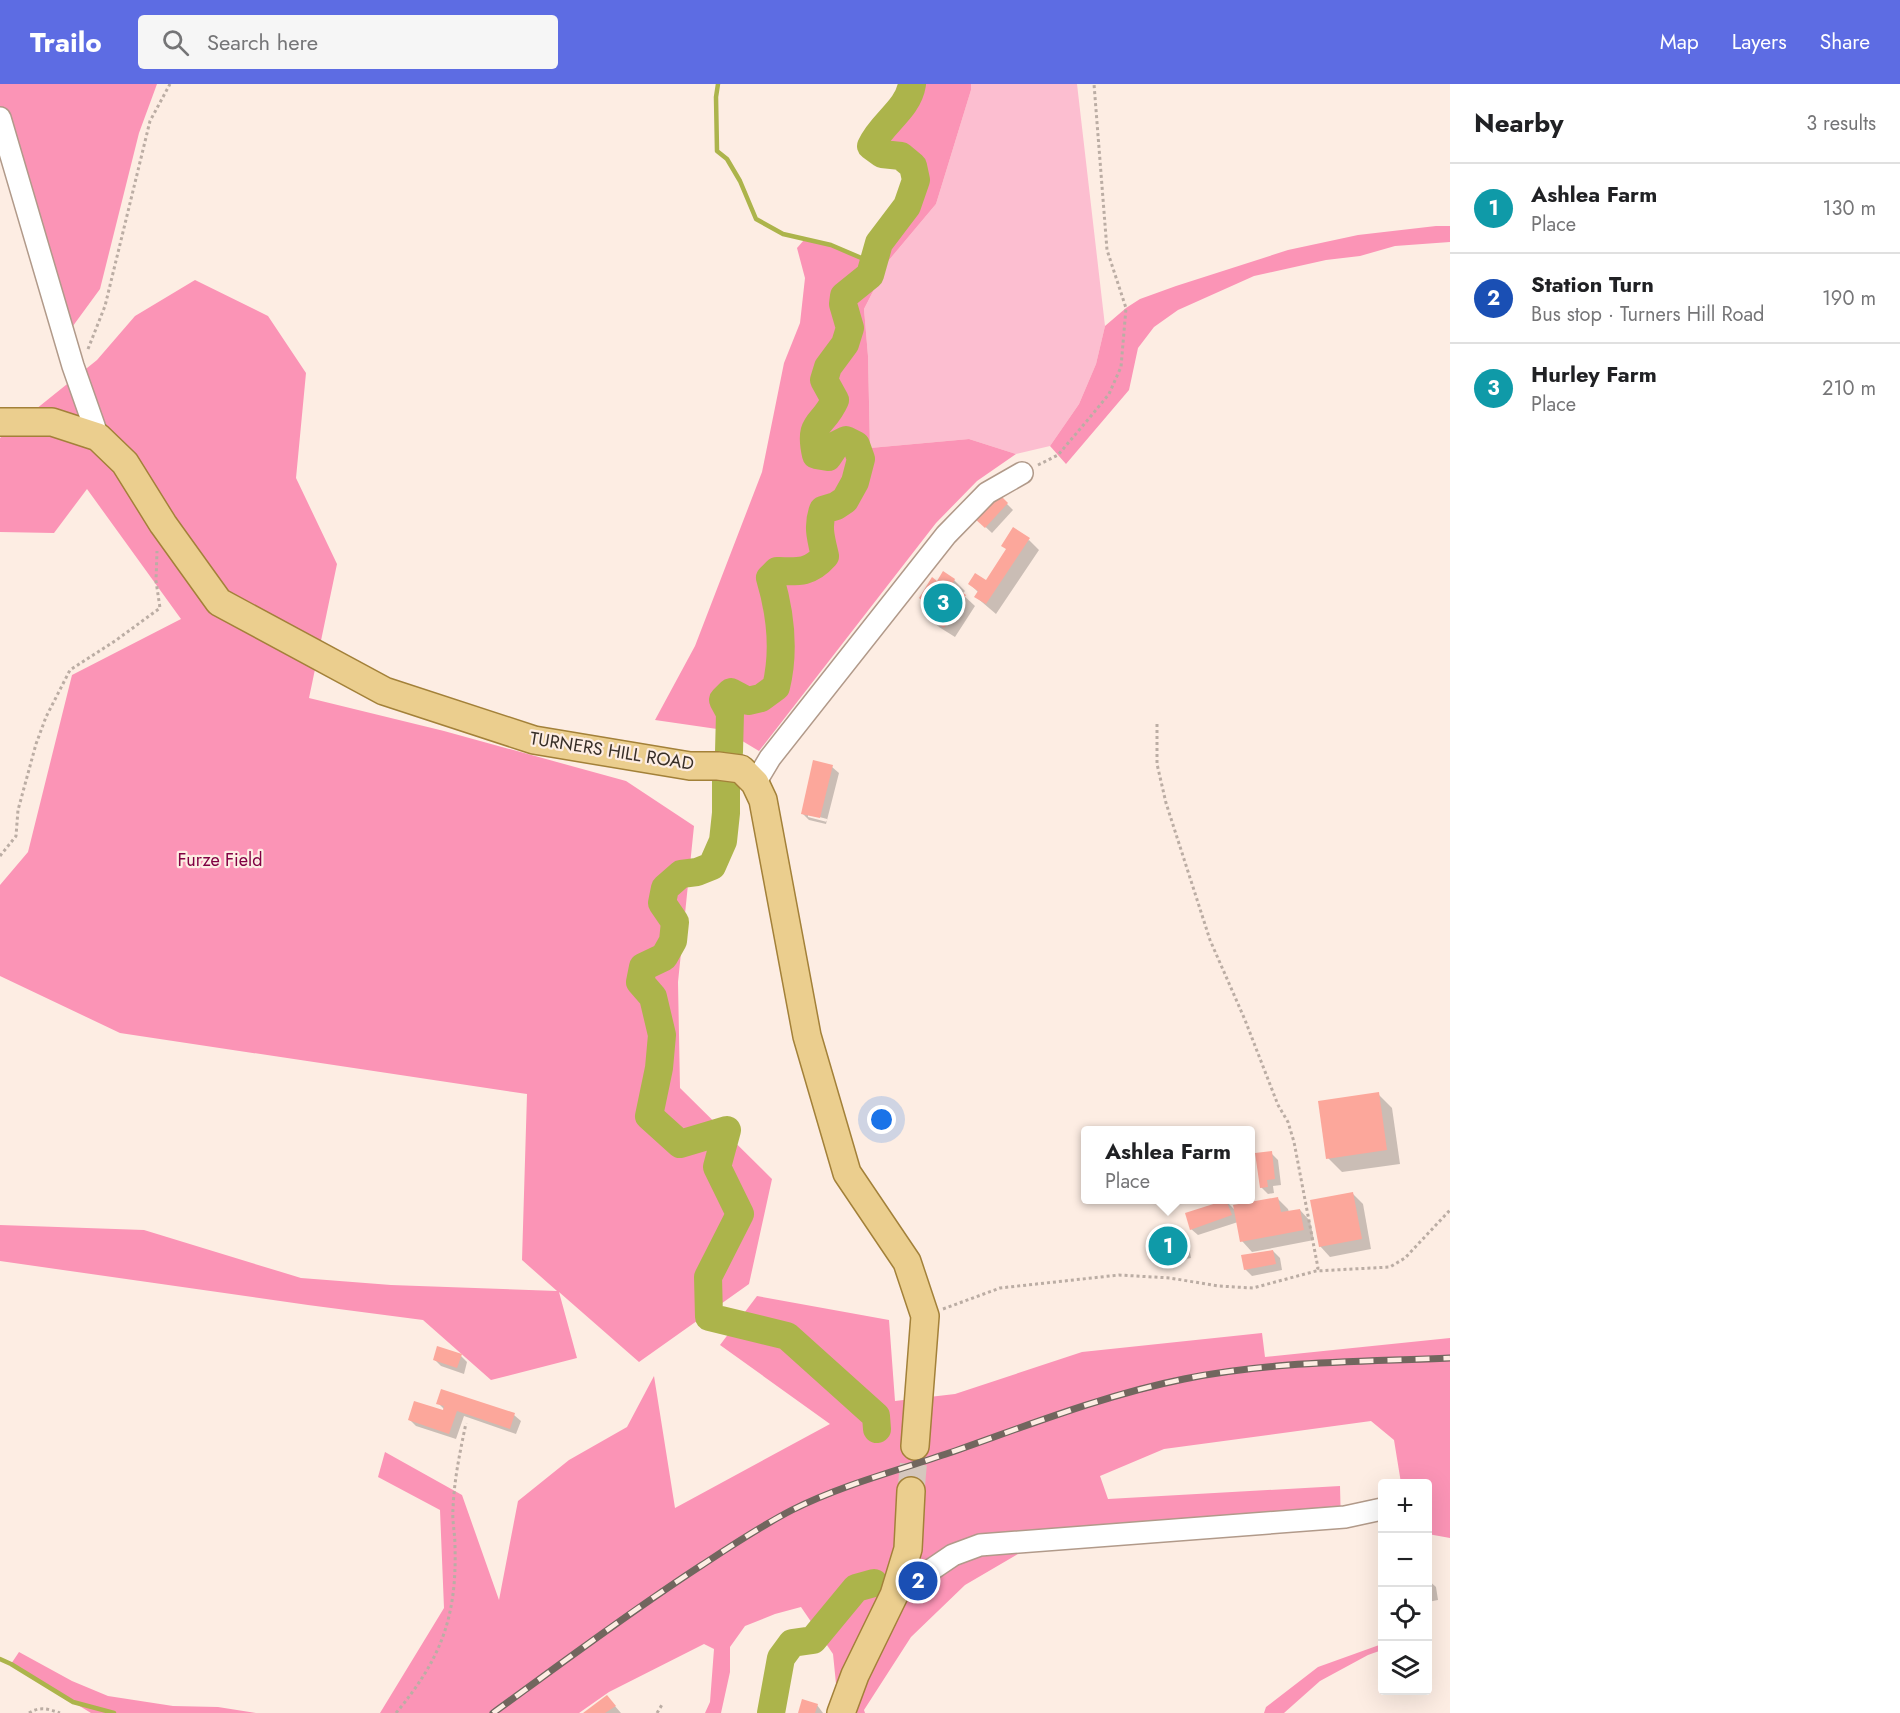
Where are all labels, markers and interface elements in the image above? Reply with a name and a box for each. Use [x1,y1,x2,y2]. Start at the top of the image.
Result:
search box [138,15,558,69]
text: Trailo [30,22,102,63]
icon: search [159,26,192,59]
text: Search here [207,26,318,58]
text: Map [1660,27,1699,57]
text: Layers [1732,27,1787,57]
text: Share [1820,27,1870,57]
text: Nearby [1474,104,1563,142]
text: 3 results [1806,109,1876,138]
text: Ashlea Farm [1531,178,1657,210]
text: 1 [1488,194,1499,223]
text: 130 m [1822,194,1876,223]
text: Place [1531,210,1576,239]
text: Station Turn [1531,268,1654,300]
text: 2 [1487,284,1500,313]
text: 190 m [1822,284,1876,313]
text: Bus stop · Turners Hill Road [1531,300,1765,329]
text: Hurley Farm [1531,358,1657,390]
text: 3 [1487,374,1500,403]
text: 210 m [1822,374,1876,403]
text: Place [1531,390,1576,419]
pin: 3 [924,580,962,626]
street label: TURNERS HILL ROAD [528,725,696,777]
park label: Furze Field [178,847,262,873]
your location [867,1105,896,1134]
popup [1081,1126,1255,1204]
text: Ashlea Farm [1105,1135,1231,1167]
text: Place [1105,1167,1150,1196]
pin: 1 [1148,1224,1188,1268]
map controls [1378,1479,1432,1695]
button: + [1378,1479,1432,1533]
button: − [1378,1533,1432,1587]
pin: 2 [898,1558,938,1604]
button: locate [1378,1587,1432,1641]
button: layers [1378,1641,1432,1695]

